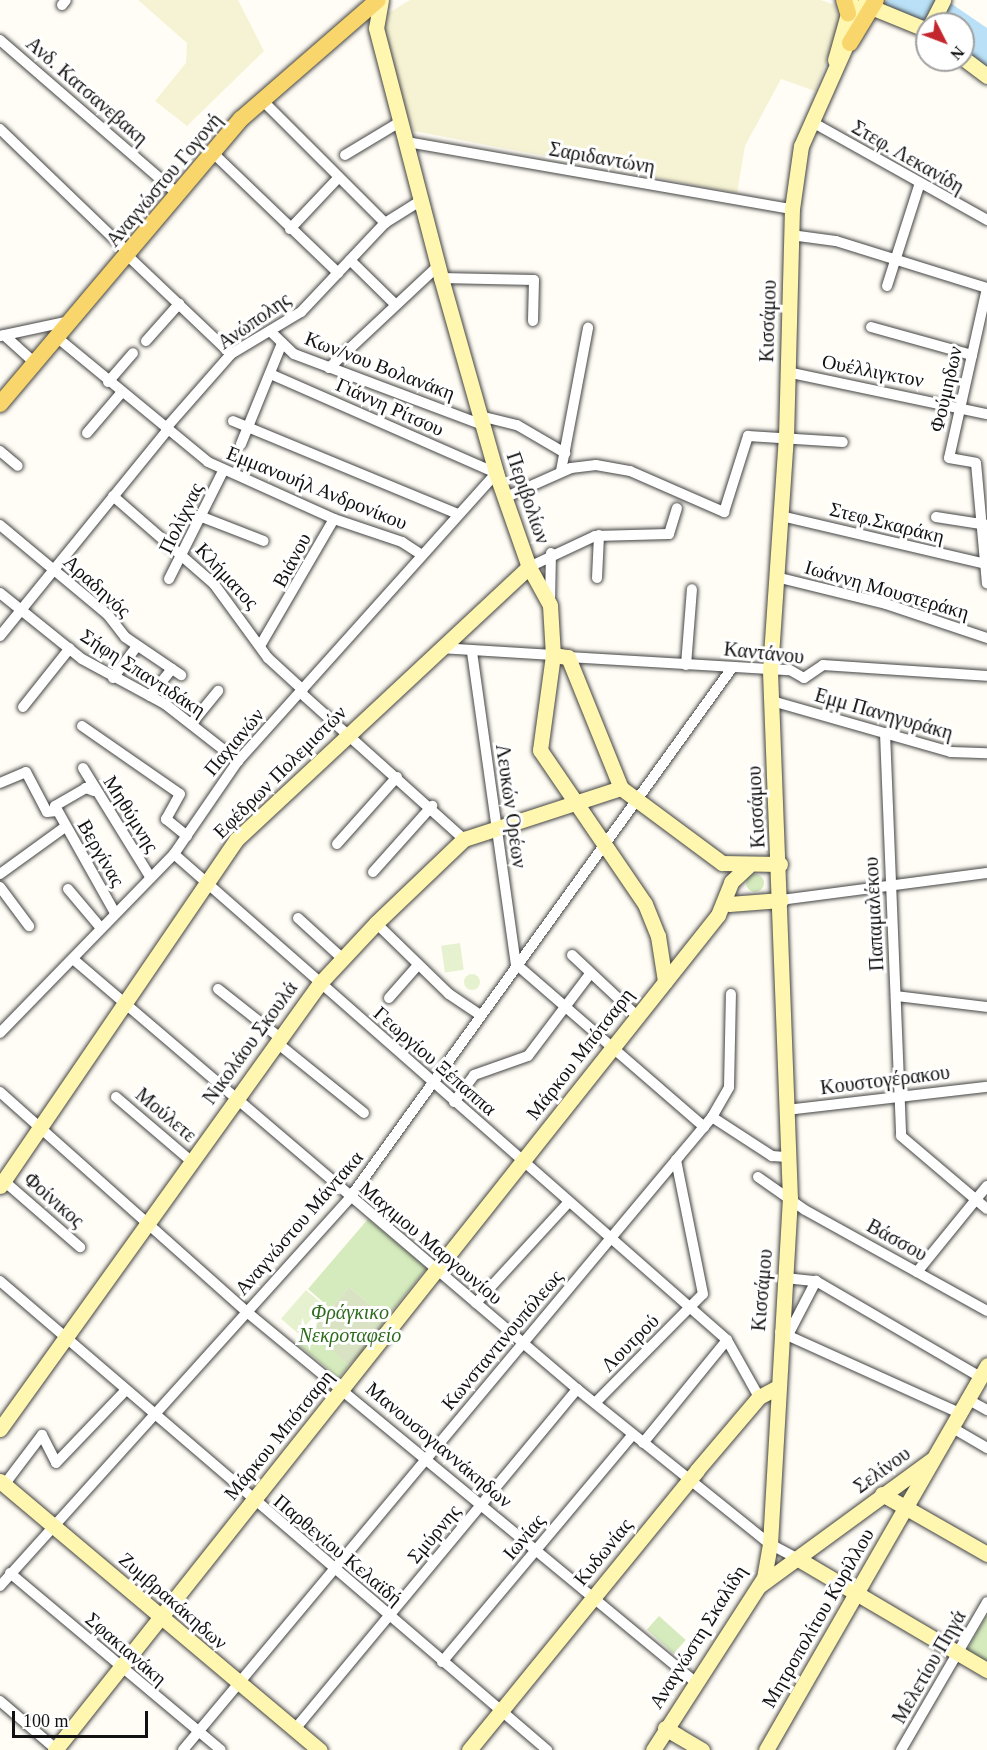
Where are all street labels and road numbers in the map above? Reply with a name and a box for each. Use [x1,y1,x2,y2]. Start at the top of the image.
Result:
street label: Ανδ. Κατσανεβακη [21,32,153,150]
street label: Αναγνώστου Γογονή [101,108,227,252]
street label: Στεφ. Λεκανίδη [847,115,969,199]
street label: Σαριδαντώνη [547,137,657,179]
street label: Κισσάμου [755,279,781,363]
street label: Ανώπολης [213,287,295,355]
street label: Κων/νου Βολανάκη [301,326,459,406]
street label: Φούμηδων [924,344,968,434]
street label: Ουέλλιγκτον [820,349,926,393]
street label: Γιάννη Ρίτσου [332,373,448,441]
street label: Εμμανουήλ Ανδρονίκου [223,441,411,535]
street label: Περιβολίων [501,449,555,547]
street label: Πολίχνας [154,479,208,557]
street label: Στεφ.Σκαράκη [827,497,947,549]
street label: Βιάνου [268,529,316,591]
street label: Κλήματος [190,538,264,614]
street label: Αραδηνός [59,550,135,622]
street label: Ιωάννη Μουστεράκη [802,555,972,625]
street label: Σήφη Σπαντιδάκη [76,624,210,722]
street label: Καντάνου [723,637,805,669]
street label: Εμμ Πανηγυράκη [812,683,956,745]
street label: Εφέδρων Πολεμιστών [208,700,352,844]
street label: Παχιανών [199,703,269,781]
street label: Λευκών Ορέων [490,742,532,870]
street label: Κισσάμου [742,765,770,849]
street label: Μηθύμνης [98,771,164,857]
street label: Βεργίνας [72,815,130,891]
street label: Παπαμαλέκου [859,856,889,972]
street label: Νικολάου Σκουλά [197,977,303,1109]
street label: Μάρκου Μπότσαρη [521,983,639,1125]
street label: Γεωργίου Ξέπαππα [369,1001,501,1121]
street label: Κουστογέρακου [819,1060,951,1100]
street label: Μούλετε [131,1083,201,1147]
street label: Αναγνώστου Μάντακα [230,1146,368,1300]
street label: Φοίνικος [19,1167,89,1233]
street label: Μαχιμου Mαργουνίου [355,1176,507,1310]
street label: Βάσσου [863,1214,931,1266]
street label: Κισσάμου [746,1248,778,1332]
street label: Κωνσταντινουπόλεως [436,1265,568,1415]
street label: Λουτρού [596,1309,664,1377]
street label: Μάρκου Μπότσαρη [219,1365,339,1505]
street label: Μανουσογιαννάκηδων [361,1377,517,1513]
street label: Σελίνου [849,1441,915,1499]
street label: Παρθενίου Κελαϊδή [269,1489,407,1611]
street label: Σμύρνης [402,1500,466,1568]
street label: Ιωνίας [498,1509,550,1565]
street label: Κυδωνίας [569,1513,637,1591]
street label: Μητροπολίτου Κυρίλλου [757,1524,879,1712]
street label: Ζυμβρακάκηδων [114,1547,232,1655]
street label: Αναγνώστη Σκαλίδη [644,1561,752,1713]
street label: Μελετίου Πηγά [887,1606,971,1728]
street label: Σφακιανάκη [81,1607,171,1691]

